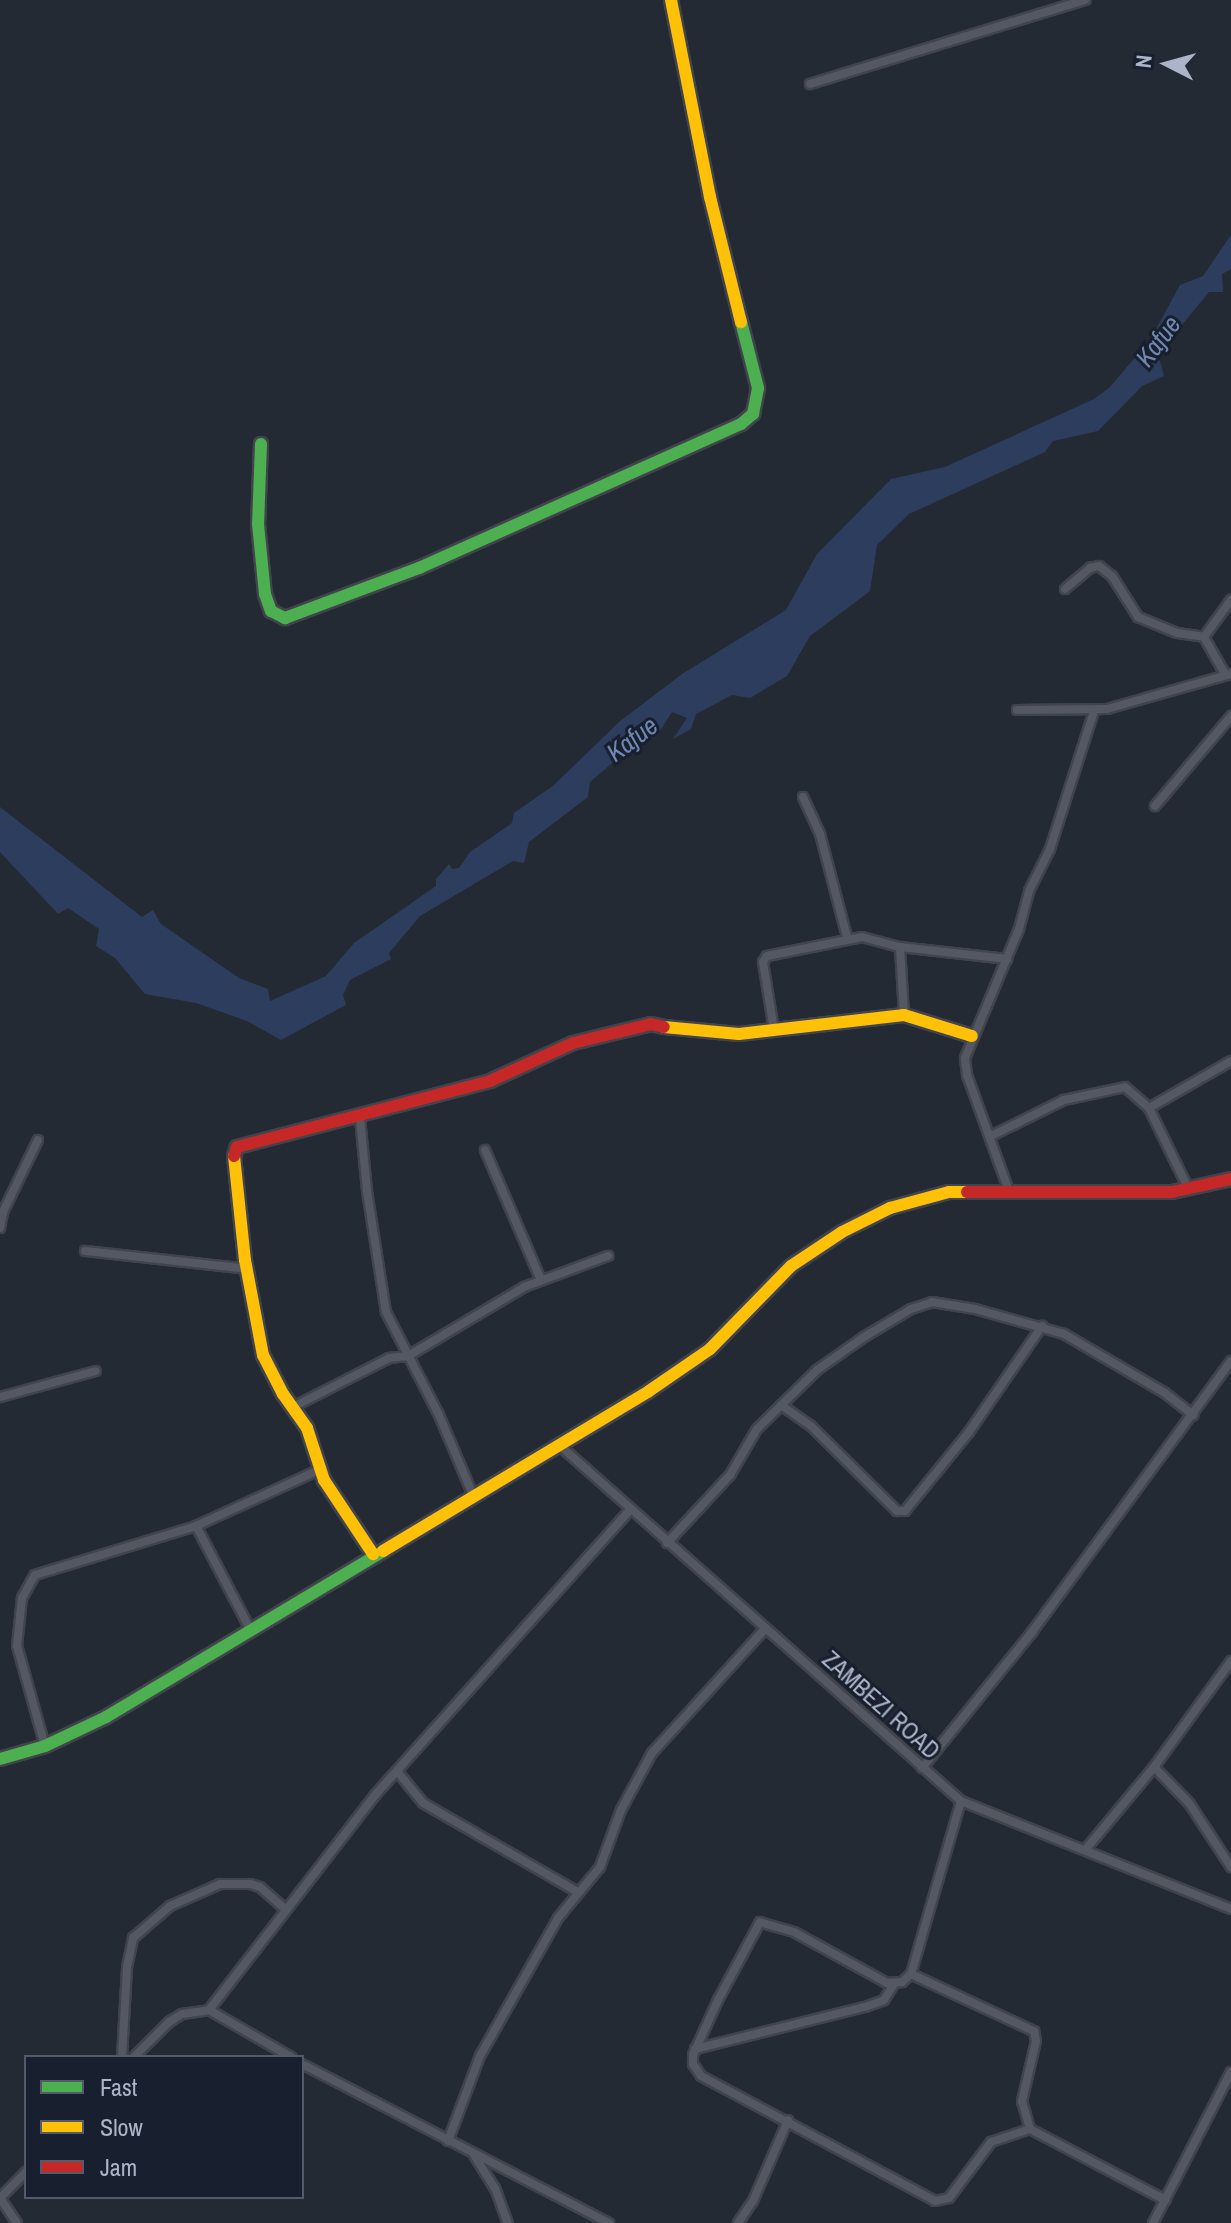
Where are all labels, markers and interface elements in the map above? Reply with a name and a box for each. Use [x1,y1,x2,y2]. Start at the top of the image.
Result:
north arrow [1127,24,1207,104]
text: N [1128,53,1159,70]
water label: Kafue [1129,309,1187,373]
water label: Kafue [600,710,664,768]
street label: ZAMBEZI ROAD [817,1645,945,1765]
legend [24,2055,304,2199]
text: Fast [100,2071,137,2103]
text: Slow [100,2111,143,2143]
text: Jam [100,2151,137,2183]

